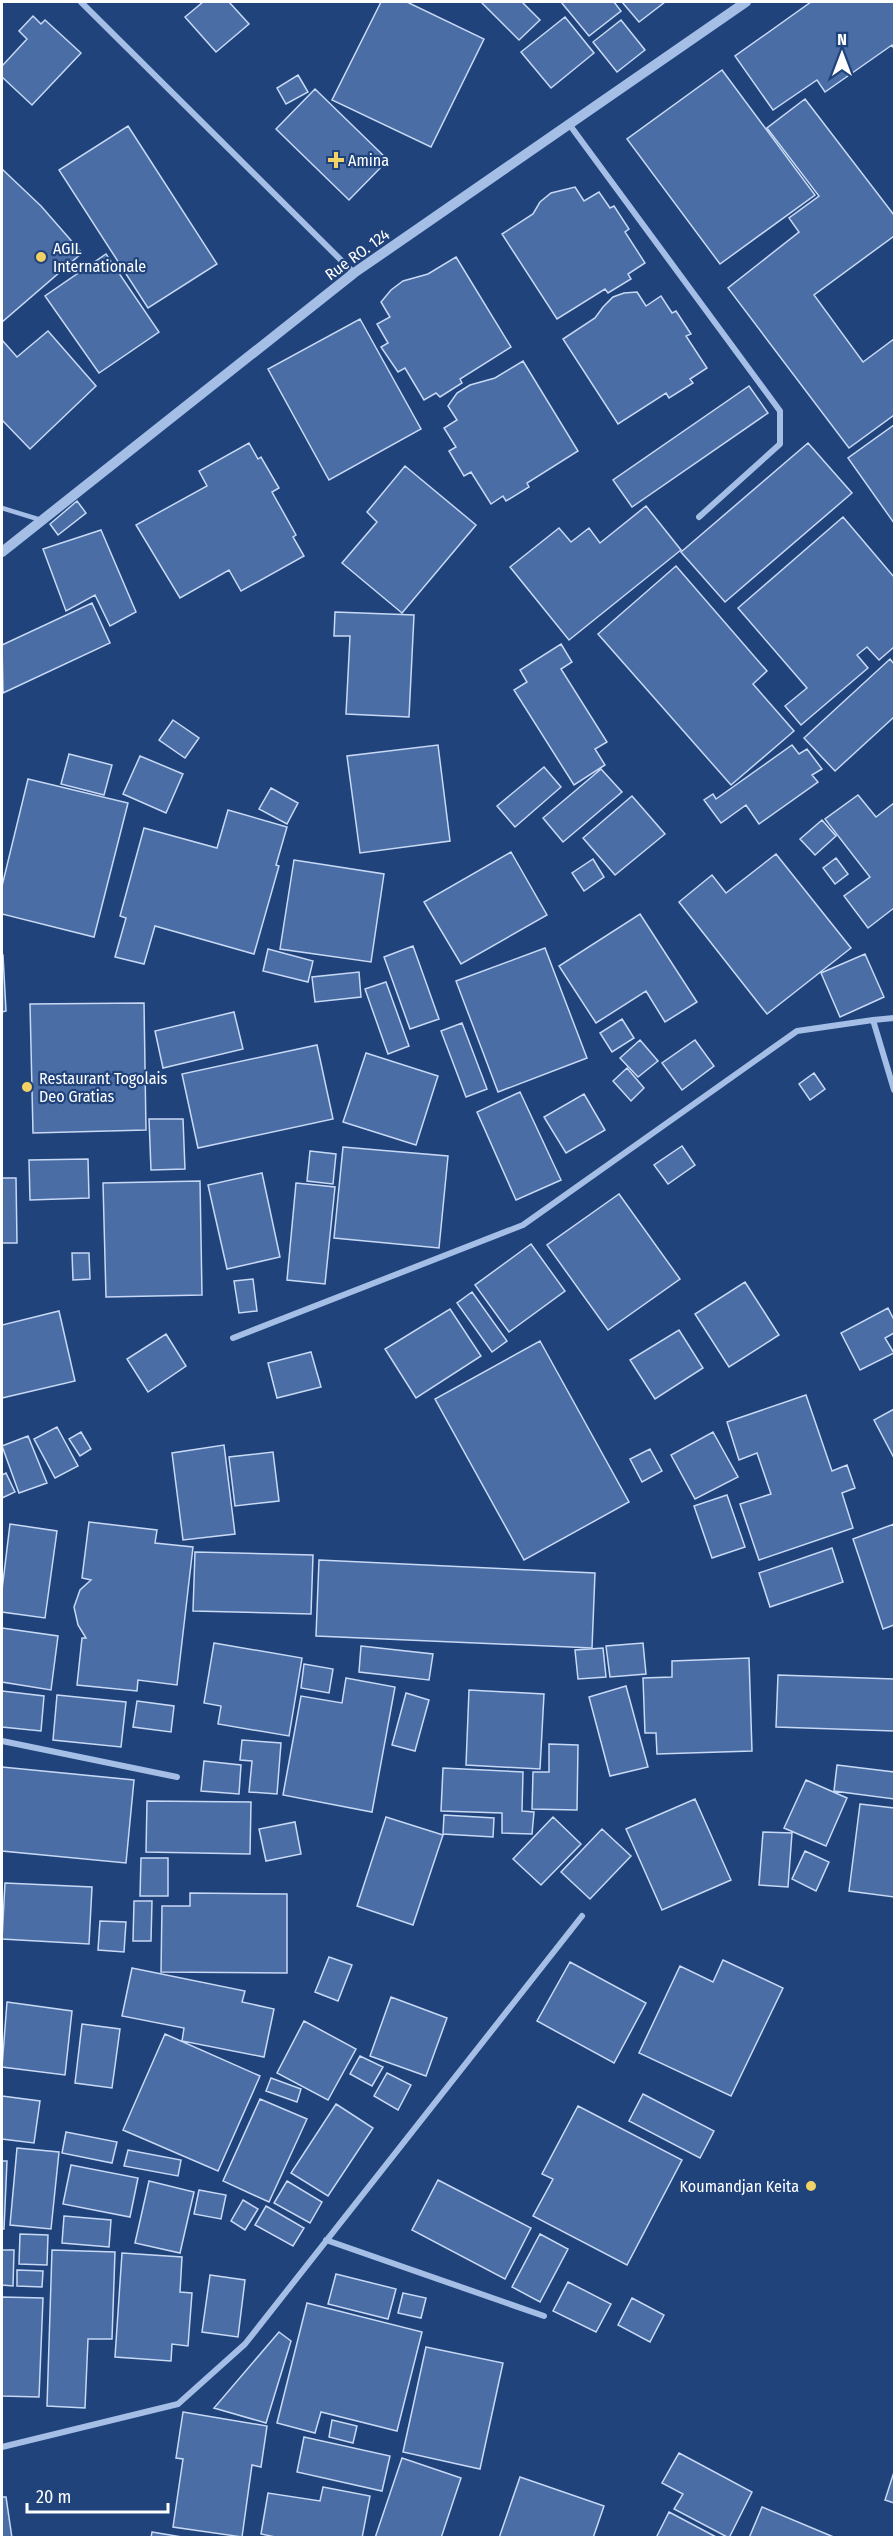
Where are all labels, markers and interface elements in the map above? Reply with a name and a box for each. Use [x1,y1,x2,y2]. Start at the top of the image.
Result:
north arrow [812,24,872,84]
text: N [837,30,847,49]
place label: Amina [348,151,389,170]
marker: Amina [329,153,343,167]
street label: Rue RO. 124 [321,225,393,284]
place label: AGIL Internationale [53,239,146,276]
marker: AGIL Internationale [34,250,48,264]
place label: Restaurant Togolais Deo Gratias [39,1069,168,1106]
marker: Restaurant Togolais Deo Gratias [20,1080,34,1094]
place label: Koumandjan Keita [680,2177,799,2196]
marker: Koumandjan Keita [804,2179,818,2193]
scale bar [27,2476,168,2514]
text: 20 m [36,2486,71,2508]

